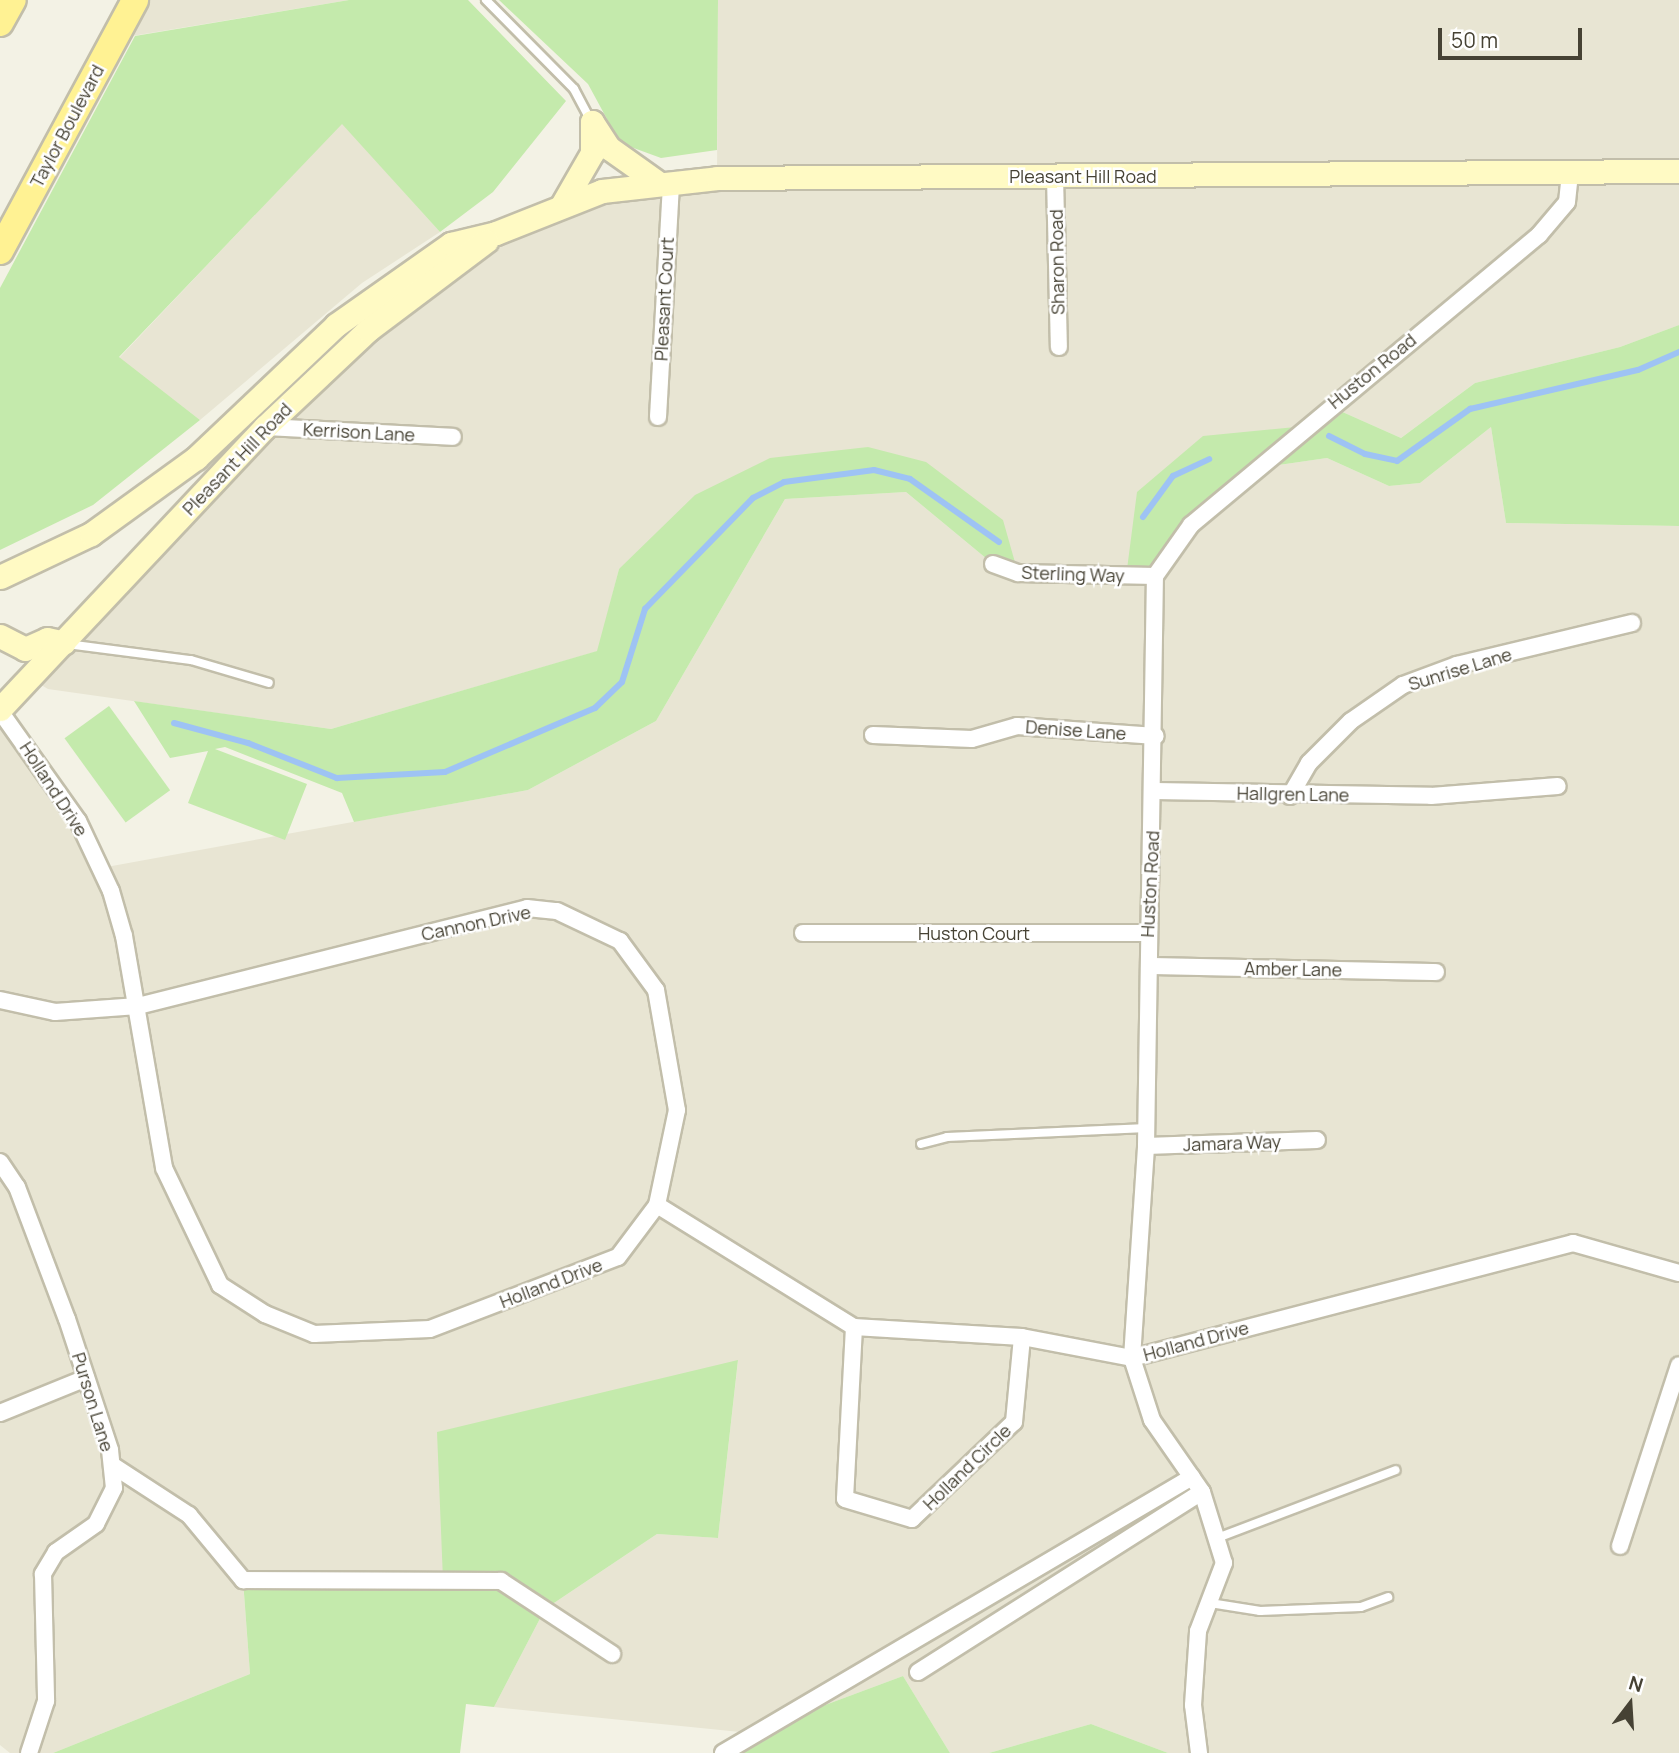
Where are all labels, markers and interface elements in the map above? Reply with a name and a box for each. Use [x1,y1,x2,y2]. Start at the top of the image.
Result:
scale bar [1441,14,1584,58]
text: 50 m [1451,26,1498,54]
street label: Taylor Boulevard [26,61,108,191]
street label: Pleasant Hill Road [1009,165,1157,187]
street label: Sharon Road [1045,209,1069,315]
street label: Pleasant Court [650,236,678,362]
street label: Huston Road [1324,329,1420,413]
street label: Pleasant Hill Road [178,398,296,520]
street label: Kerrison Lane [302,418,416,446]
street label: Sterling Way [1021,561,1125,587]
street label: Sunrise Lane [1406,643,1514,695]
street label: Denise Lane [1025,716,1127,744]
street label: Holland Drive [15,738,93,840]
street label: Hallgren Lane [1237,782,1349,806]
street label: Huston Road [1136,830,1164,938]
street label: Cannon Drive [419,901,533,945]
street label: Huston Court [918,922,1030,944]
street label: Amber Lane [1244,957,1342,981]
street label: Jamara Way [1182,1130,1282,1156]
street label: Holland Drive [497,1254,605,1312]
street label: Holland Drive [1141,1317,1251,1365]
street label: Purson Lane [68,1350,118,1454]
street label: Holland Circle [918,1420,1016,1514]
north arrow [1595,1669,1665,1739]
text: N [1626,1669,1646,1698]

